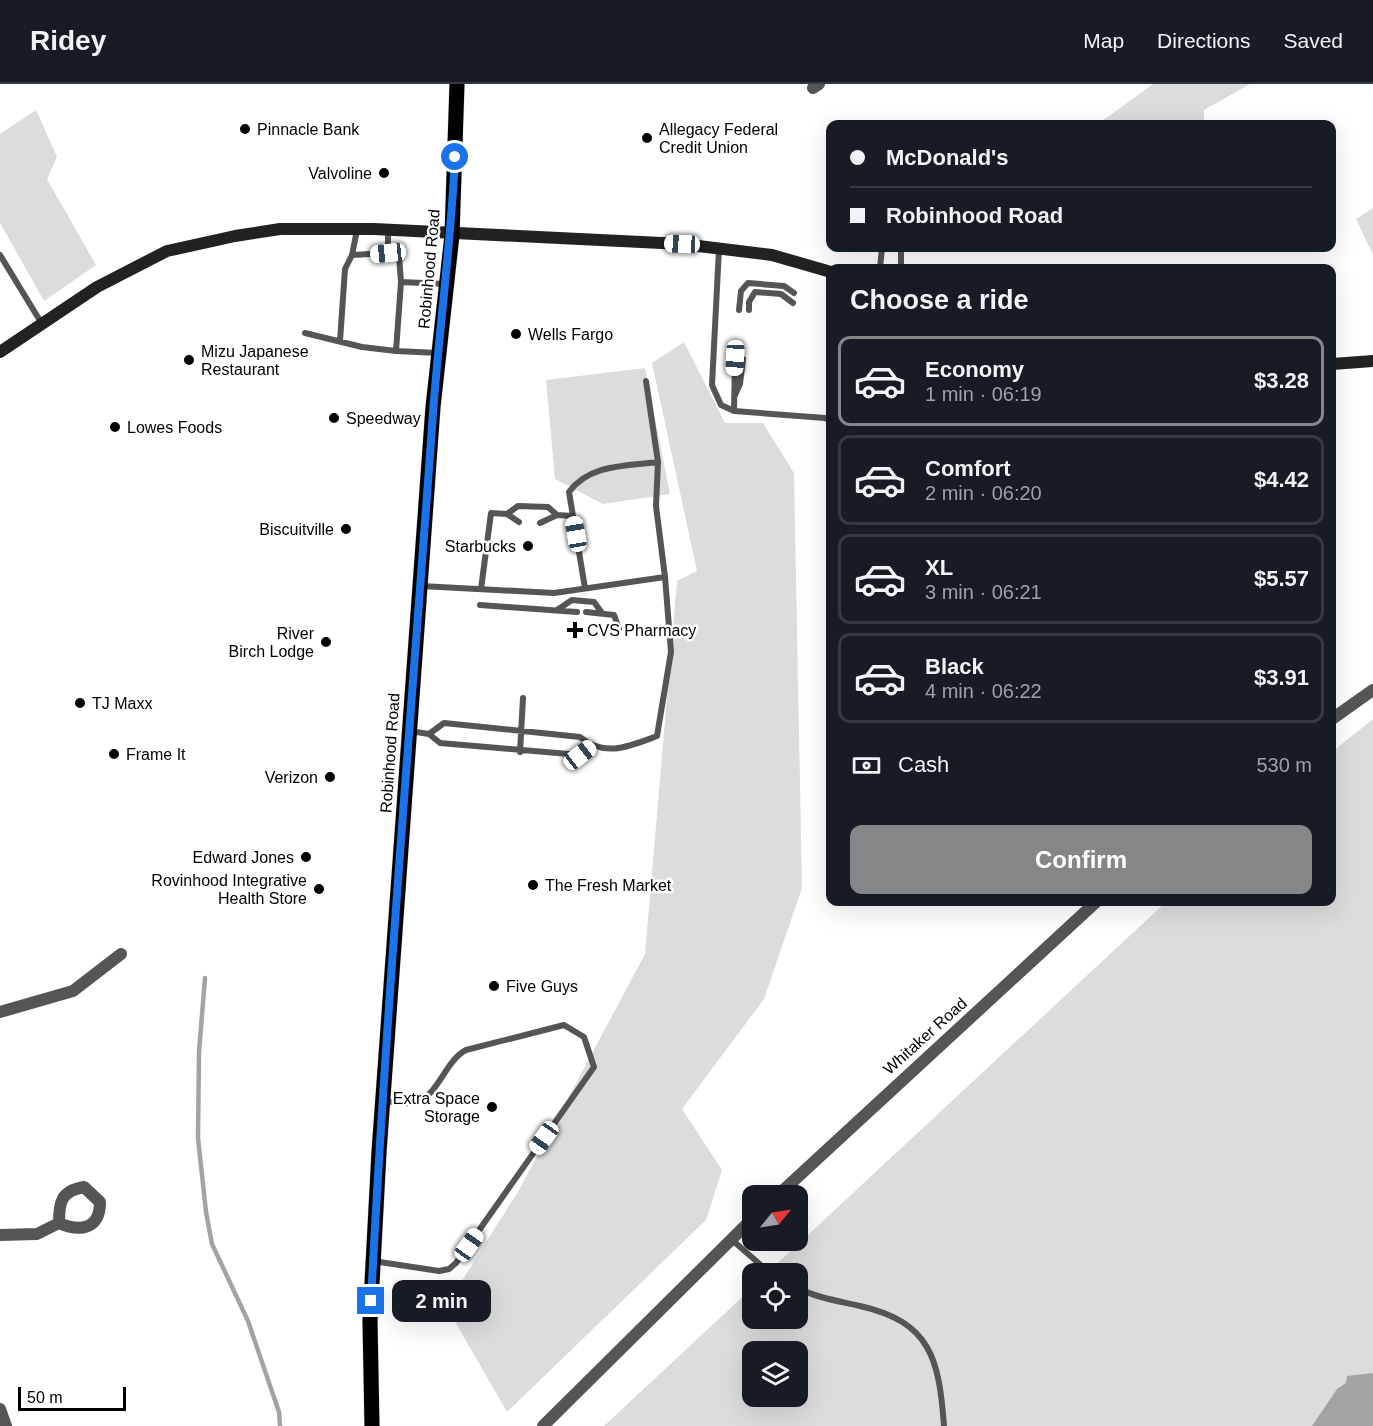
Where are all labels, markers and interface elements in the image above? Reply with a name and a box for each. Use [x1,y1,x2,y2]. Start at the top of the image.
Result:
text: Ridey [30,25,106,56]
text: Map [1083,29,1124,52]
text: Directions [1157,29,1250,52]
text: Saved [1283,29,1343,52]
place label: Pinnacle Bank [257,121,360,138]
place label: Allegacy Federal Credit Union [659,121,778,156]
marker: Pinnacle Bank [238,122,252,136]
marker: Allegacy Federal Credit Union [640,131,654,145]
route start [441,143,468,170]
text: McDonald's [886,145,1009,170]
place label: Valvoline [308,165,372,182]
marker: Valvoline [377,166,391,180]
text: Robinhood Road [886,203,1063,228]
street label: Robinhood Road [415,208,443,330]
car [664,234,700,254]
car [369,242,407,264]
text: Choose a ride [850,285,1029,315]
place label: Wells Fargo [528,326,613,343]
marker: Wells Fargo [509,327,523,341]
car [725,340,745,376]
place label: Mizu Japanese Restaurant [201,343,309,378]
marker: Mizu Japanese Restaurant [182,353,196,367]
icon: car [853,354,907,408]
text: Economy [925,357,1024,382]
text: $3.28 [1254,368,1309,393]
text: 1 min · 06:19 [925,383,1042,405]
place label: Speedway [346,410,421,427]
marker: Speedway [327,411,341,425]
place label: Lowes Foods [127,419,222,436]
marker: Lowes Foods [108,420,122,434]
icon: car [853,453,907,507]
text: Comfort [925,456,1011,481]
text: $4.42 [1254,467,1309,492]
text: 2 min · 06:20 [925,482,1042,504]
car [564,515,588,553]
place label: Biscuitville [259,521,334,538]
marker: Biscuitville [339,522,353,536]
place label: Starbucks [445,538,516,555]
marker: Starbucks [521,539,535,553]
icon: car [853,552,907,606]
text: XL [925,555,953,580]
text: $5.57 [1254,566,1309,591]
text: 3 min · 06:21 [925,581,1042,603]
place label: CVS Pharmacy [587,622,696,639]
marker: CVS Pharmacy [568,623,582,637]
place label: River Birch Lodge [229,625,315,660]
marker: River Birch Lodge [319,635,333,649]
icon: car [853,651,907,705]
text: Black [925,654,984,679]
text: $3.91 [1254,665,1309,690]
text: 4 min · 06:22 [925,680,1042,702]
street label: Robinhood Road [377,693,403,813]
place label: TJ Maxx [92,695,152,712]
marker: TJ Maxx [73,696,87,710]
car [560,737,600,773]
place label: Frame It [126,746,186,763]
marker: Frame It [107,747,121,761]
icon: cash [850,749,883,782]
text: Cash [898,752,949,777]
text: 530 m [1256,754,1312,776]
place label: Verizon [265,769,318,786]
marker: Verizon [323,770,337,784]
button: Confirm [850,825,1312,894]
place label: Edward Jones [193,849,294,866]
marker: Edward Jones [299,850,313,864]
place label: Rovinhood Integrative Health Store [151,872,307,907]
place label: The Fresh Market [545,877,672,894]
marker: The Fresh Market [526,878,540,892]
marker: Rovinhood Integrative Health Store [312,882,326,896]
place label: Five Guys [506,978,578,995]
marker: Five Guys [487,979,501,993]
street label: Whitaker Road [880,994,970,1078]
place label: Extra Space Storage [393,1090,480,1125]
marker: Extra Space Storage [485,1100,499,1114]
car [526,1118,562,1158]
north arrow [742,1185,808,1251]
map controls [742,1185,808,1407]
car [451,1225,487,1265]
button: locate [742,1263,808,1329]
callout: 2 min [392,1280,491,1322]
route end [357,1287,384,1314]
text: 2 min [415,1290,468,1312]
button: layers [742,1341,808,1407]
scale bar [18,1384,126,1412]
text: 50 m [27,1389,63,1406]

